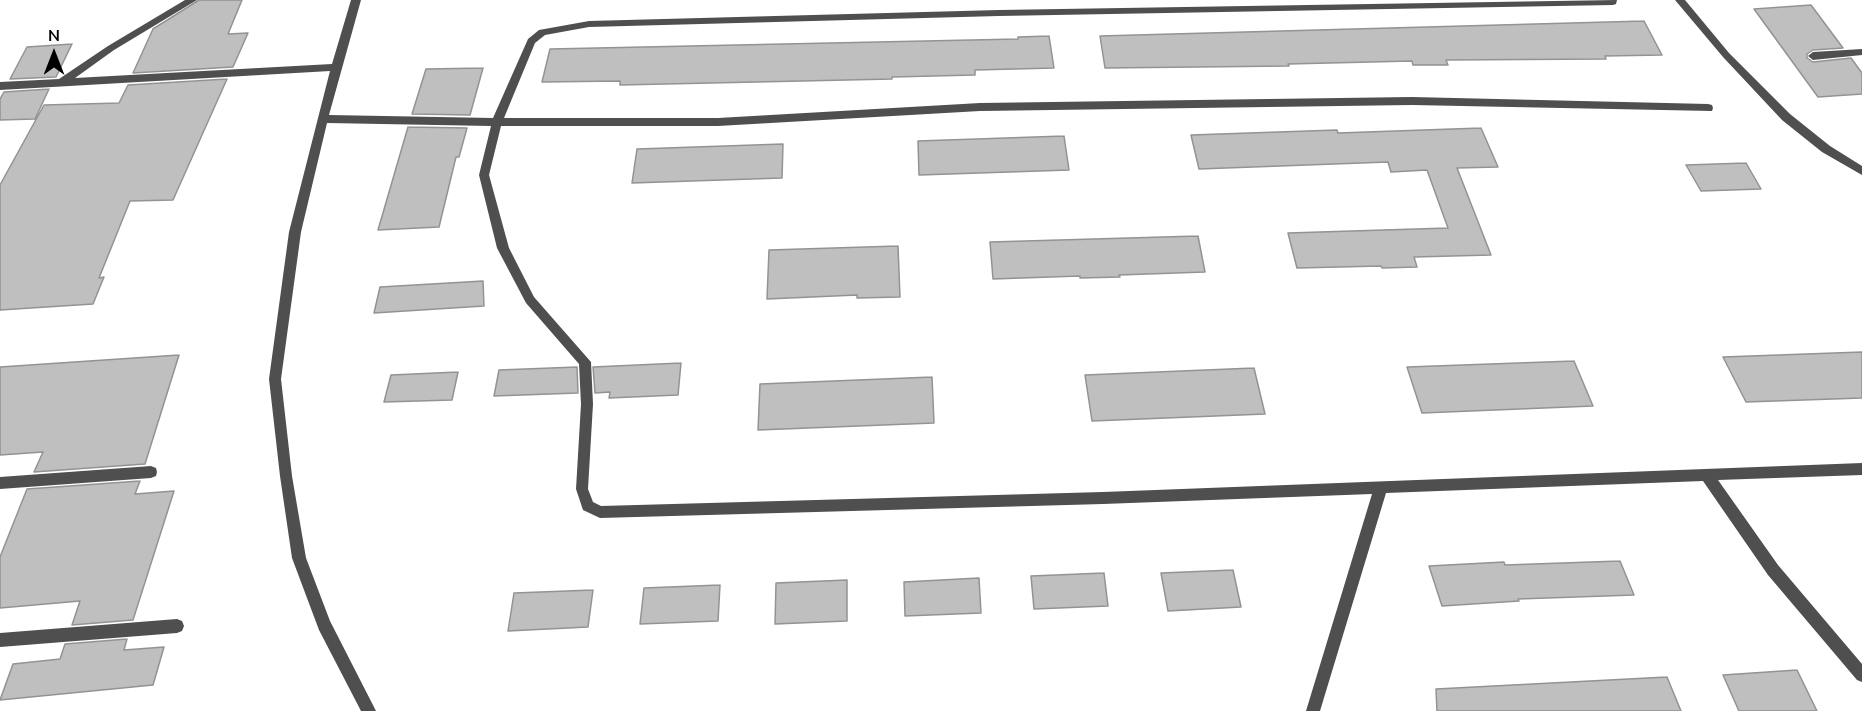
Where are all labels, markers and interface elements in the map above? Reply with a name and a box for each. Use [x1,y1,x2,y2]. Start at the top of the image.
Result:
north arrow [24,24,84,84]
text: N [48,25,60,47]

